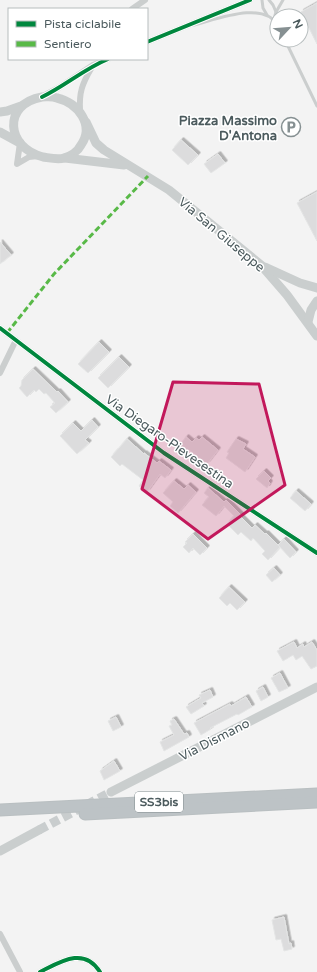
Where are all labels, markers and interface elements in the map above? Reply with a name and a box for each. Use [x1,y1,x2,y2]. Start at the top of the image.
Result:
legend [8,8,148,60]
north arrow [269,8,309,48]
text: Pista ciclabile [44,17,121,31]
text: N [290,17,305,31]
text: Sentiero [44,37,91,51]
place label: Piazza Massimo D'Antona [179,113,277,144]
parking icon: Piazza Massimo D'Antona [280,116,302,138]
street label: Via San Giuseppe [175,194,268,276]
street label: Via Diegaro-Pievesestina [102,391,237,492]
street label: Via Dismano [177,715,252,764]
road number: SS3bis [135,792,183,812]

